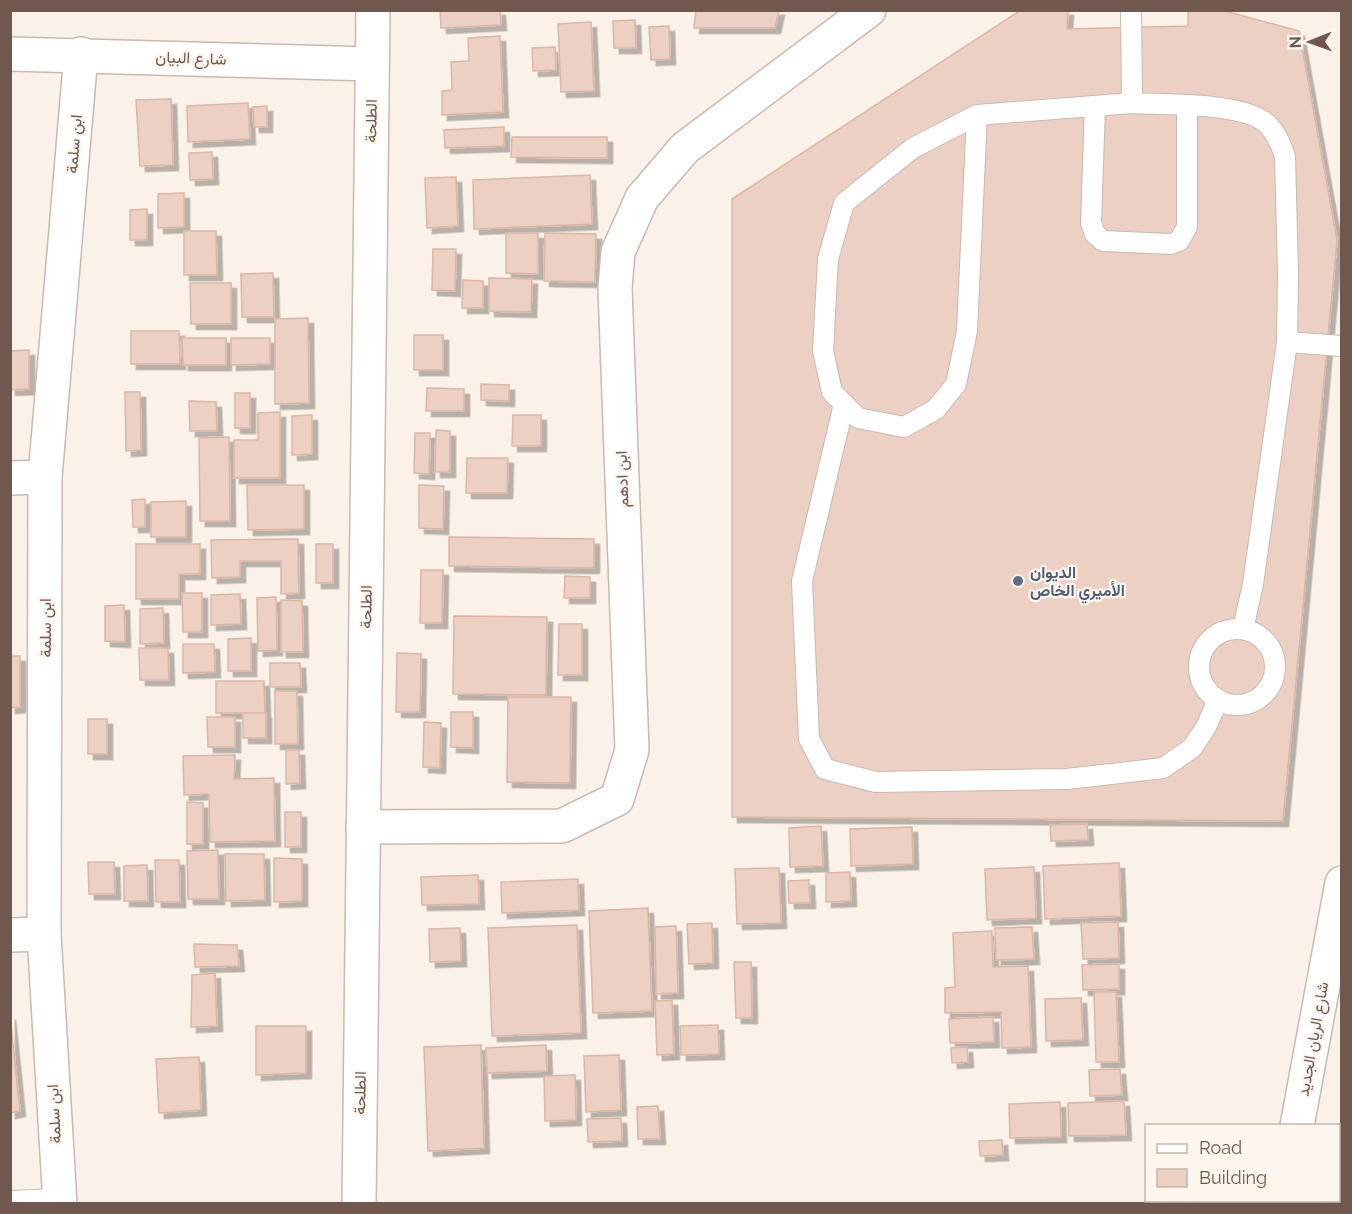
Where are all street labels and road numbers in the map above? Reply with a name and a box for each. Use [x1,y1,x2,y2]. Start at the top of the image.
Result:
street label: شارع البيان [155,47,227,71]
street label: الطلحة [361,99,381,143]
street label: ابن سلمة [62,114,87,174]
street label: ابن ادهم [612,450,633,508]
street label: الطلحة [356,585,376,629]
street label: ابن سلمة [36,598,56,658]
street label: شارع الريان الجديد [1294,980,1334,1098]
street label: الطلحة [350,1071,370,1115]
street label: ابن سلمة [43,1084,66,1144]

